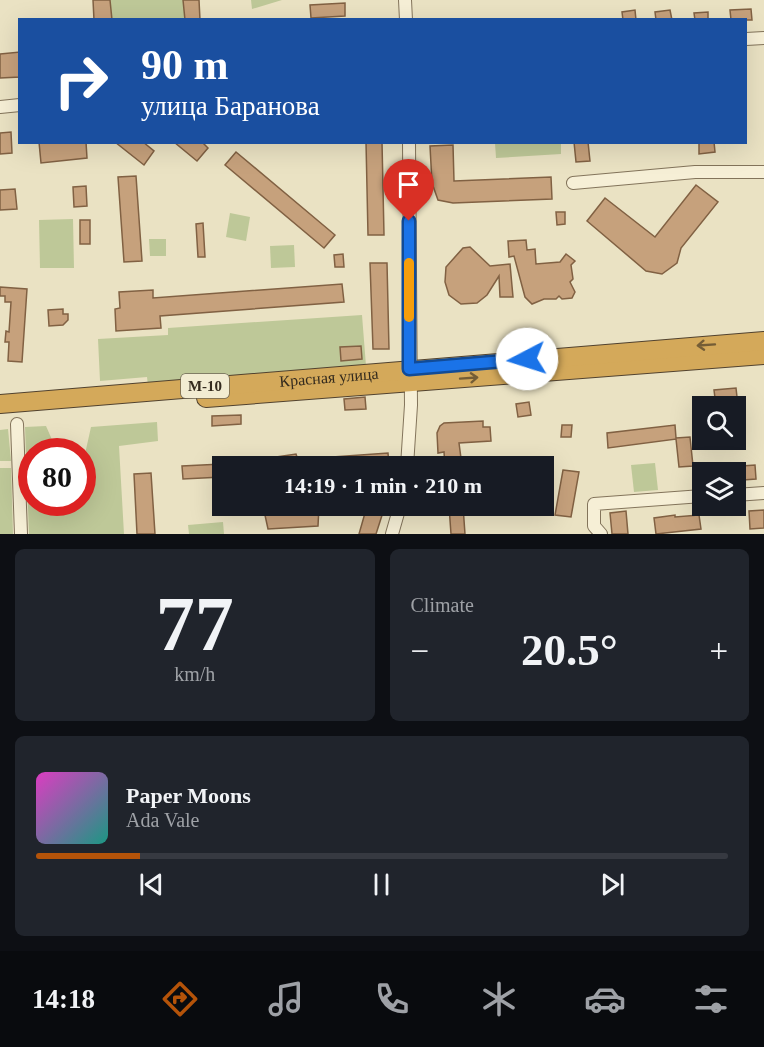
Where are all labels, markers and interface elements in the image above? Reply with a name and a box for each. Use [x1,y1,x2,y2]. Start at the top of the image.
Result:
icon: right [42,42,120,120]
text: 90 m [141,42,229,88]
text: улица Баранова [141,91,320,121]
pin [383,159,434,221]
icon: arrive [392,168,425,201]
position arrow [495,327,559,391]
one-way arrow [696,340,716,351]
street label: Красная улица [279,364,379,390]
one-way arrow [459,372,479,383]
road number: М-10 [181,374,229,398]
map controls [692,396,746,516]
button: search [692,396,746,450]
speed limit sign: 80 [18,438,96,516]
button: layers [692,462,746,516]
text: 14:19 · 1 min · 210 m [284,473,482,498]
text: 77 [156,580,234,667]
text: Climate [411,594,474,616]
text: 20.5° [521,625,618,675]
text: − [411,633,429,669]
text: + [709,633,728,669]
text: km/h [174,663,215,685]
text: Paper Moons [126,783,251,808]
text: Ada Vale [126,809,200,831]
icon: previous [135,868,168,901]
icon: pause [365,868,398,901]
icon: next [596,868,629,901]
icon: directions [159,978,201,1020]
icon: music [265,978,307,1020]
icon: phone [371,978,413,1020]
icon: climate [478,978,520,1020]
icon: car [584,978,626,1020]
icon: filters [690,978,732,1020]
text: 14:18 [32,984,95,1014]

